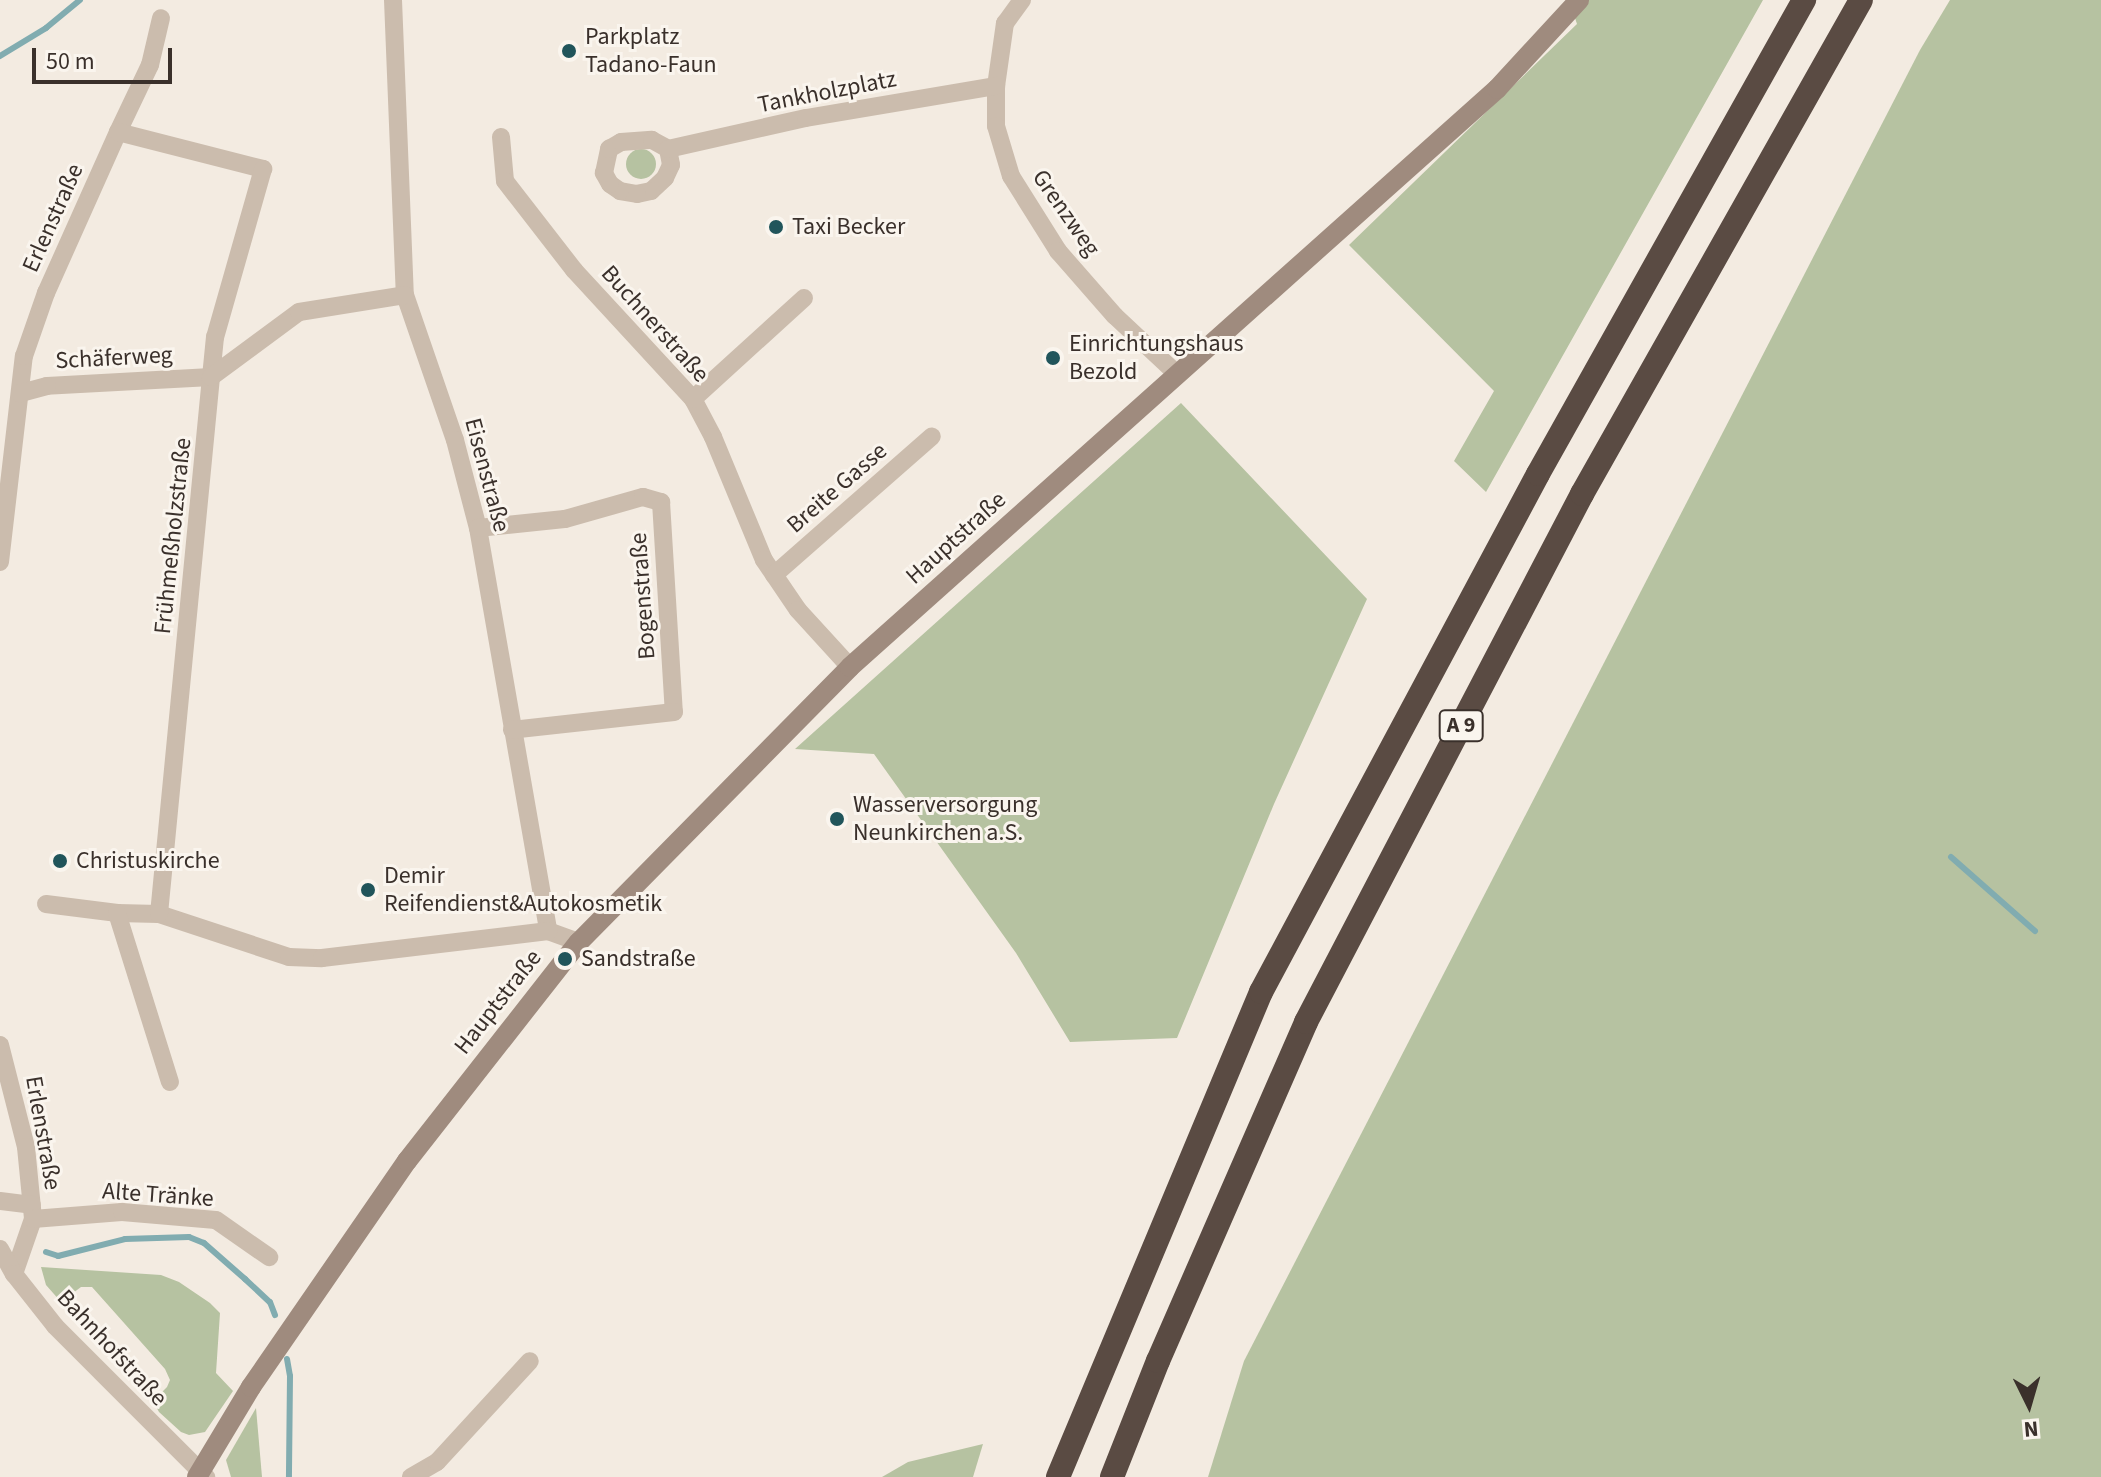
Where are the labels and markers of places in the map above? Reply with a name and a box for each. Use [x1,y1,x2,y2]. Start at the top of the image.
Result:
place label: Parkplatz Tadano-Faun [585,23,717,79]
marker: Parkplatz Tadano-Faun [560,42,578,60]
place label: Taxi Becker [792,213,905,241]
marker: Taxi Becker [767,218,785,236]
place label: Einrichtungshaus Bezold [1069,330,1244,386]
marker: Einrichtungshaus Bezold [1044,349,1062,367]
place label: Wasserversorgung Neunkirchen a.S. [853,791,1037,847]
marker: Wasserversorgung Neunkirchen a.S. [828,810,846,828]
place label: Christuskirche [76,847,220,875]
marker: Christuskirche [51,852,69,870]
place label: Demir Reifendienst&Autokosmetik [384,862,662,918]
marker: Demir Reifendienst&Autokosmetik [359,881,377,899]
place label: Sandstraße [581,945,696,973]
marker: Sandstraße [556,950,574,968]

